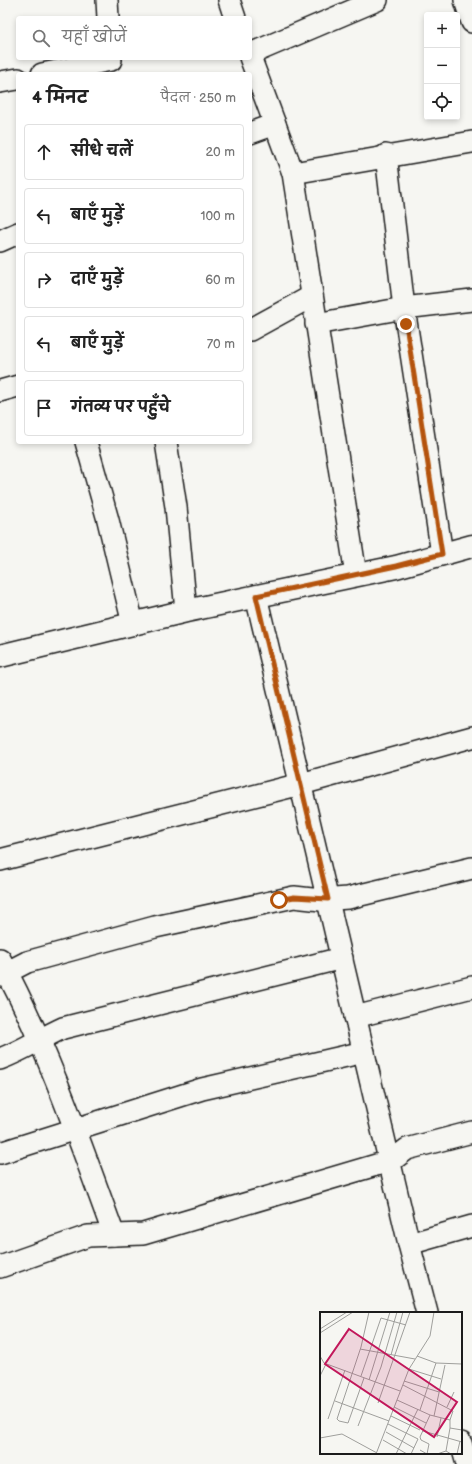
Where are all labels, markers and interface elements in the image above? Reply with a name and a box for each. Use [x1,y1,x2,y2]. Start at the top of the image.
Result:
map controls [424,12,460,120]
button: + [424,12,460,48]
search box [16,16,252,60]
icon: search [30,27,52,49]
text: यहाँ खोजें [62,28,127,47]
button: − [424,48,460,84]
button: locate [424,84,460,120]
text: 4 मिनट [32,88,88,108]
text: पैदल · 250 m [160,90,236,106]
icon: ahead [33,141,55,163]
text: सीधे चलें [71,142,133,161]
text: 20 m [205,144,235,160]
icon: left [33,205,55,227]
text: बाएँ मुड़ें [71,206,124,225]
text: 100 m [200,208,235,224]
icon: right [33,269,55,291]
text: दाएँ मुड़ें [71,270,123,289]
text: 60 m [205,272,235,288]
route end [397,315,415,333]
icon: left [33,333,55,355]
text: बाएँ मुड़ें [71,334,124,353]
text: 70 m [207,336,235,352]
icon: arrive [33,397,55,419]
text: गंतव्य पर पहुँचे [71,398,170,417]
route start [270,891,288,909]
inset map [320,1312,462,1454]

